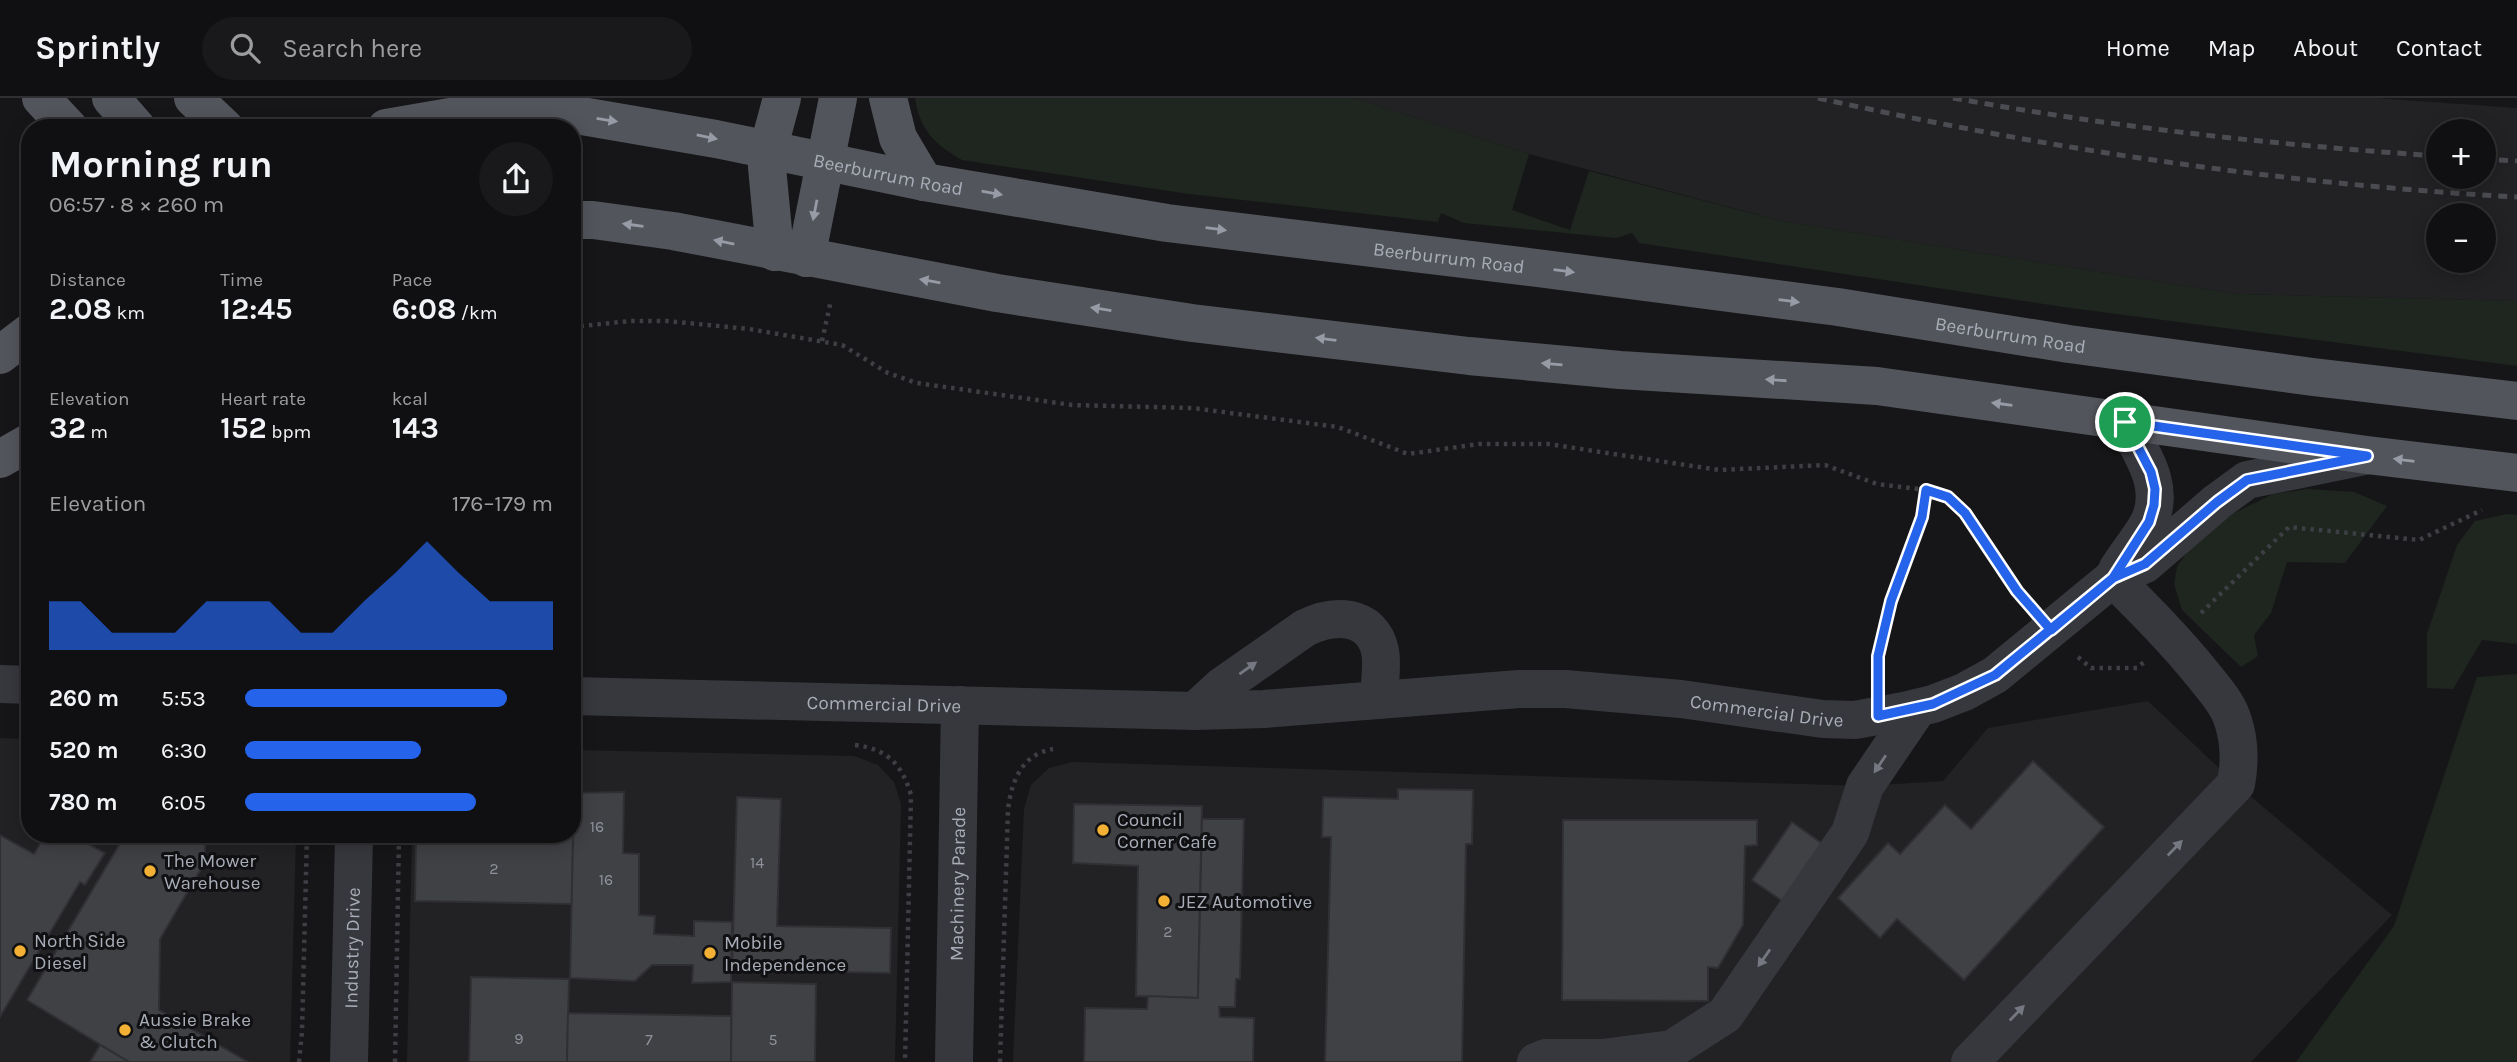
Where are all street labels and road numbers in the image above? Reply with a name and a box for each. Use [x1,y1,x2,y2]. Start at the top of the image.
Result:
street label: Beerburrum Road [811,149,965,200]
street label: Beerburrum Road [1372,238,1526,278]
street label: Beerburrum Road [1933,313,2087,358]
street label: Commercial Drive [1689,690,1844,732]
street label: Commercial Drive [806,692,961,717]
street label: Machinery Parade [946,807,970,961]
street label: Industry Drive [340,887,365,1009]

